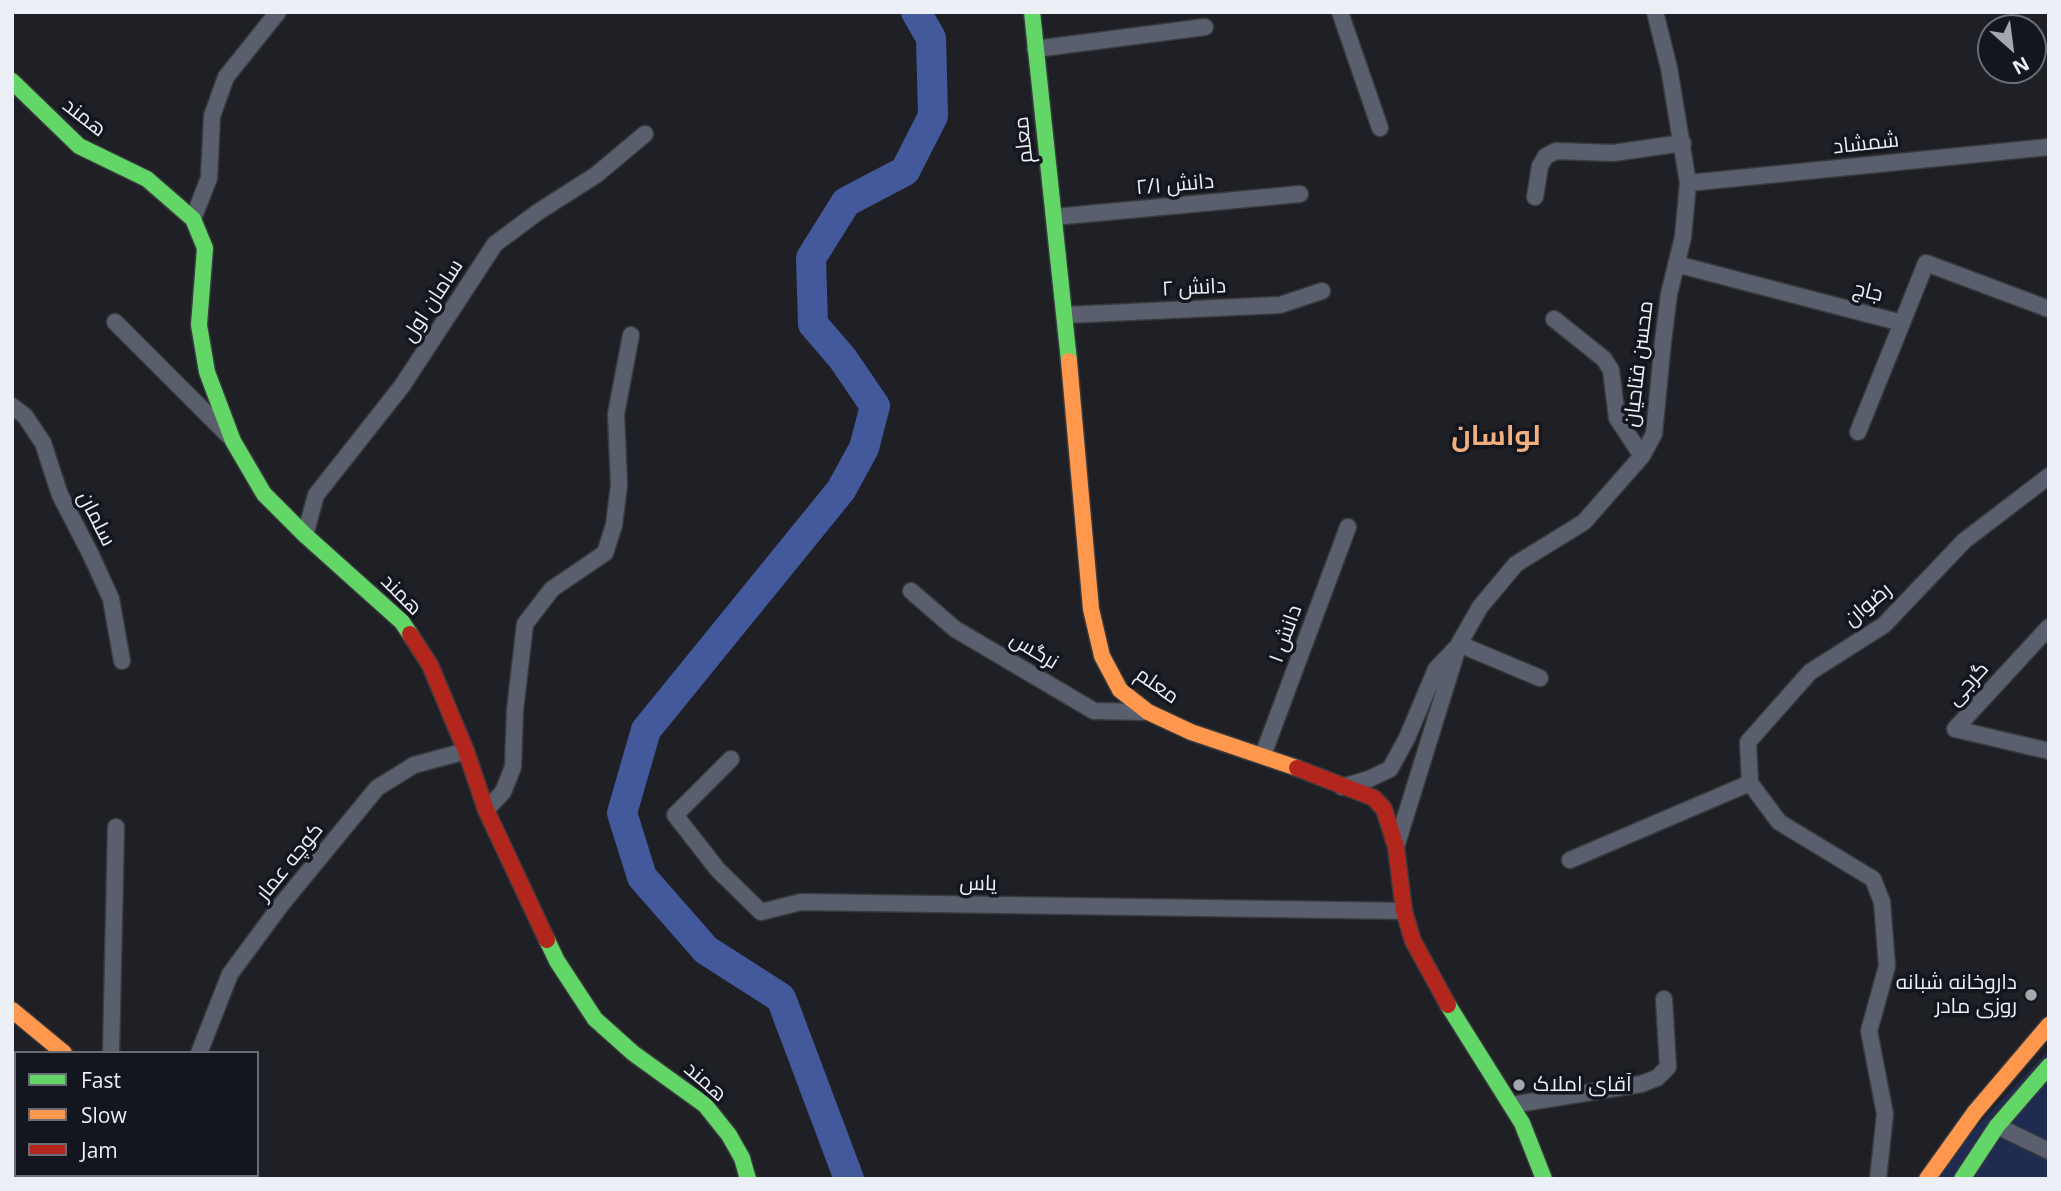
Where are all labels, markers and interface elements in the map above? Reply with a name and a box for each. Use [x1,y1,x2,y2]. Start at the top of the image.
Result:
north arrow [1977,14,2047,84]
text: N [2008,51,2034,81]
street label: همند [57,93,111,143]
street label: معلم [1009,115,1039,165]
street label: شمشاد [1832,128,1900,160]
street label: دانش ۲/۱ [1135,169,1215,201]
street label: سامان اول [397,255,469,347]
street label: دانش ۲ [1161,274,1227,302]
street label: جاج [1850,276,1886,308]
street label: محسن فتاحیان [1619,299,1659,429]
district label: لواسان [1451,420,1541,454]
street label: سلمان [72,487,120,551]
street label: همند [375,569,427,621]
street label: رضوان [1839,578,1897,632]
street label: دانش ۱ [1264,602,1308,666]
street label: نرگس [1005,627,1063,675]
street label: گرجی [1942,657,1994,711]
street label: معلم [1130,662,1184,710]
street label: کوچه عمار [251,818,329,906]
street label: یاس [959,871,997,897]
place label: داروخانه شبانه روزی مادر [1896,970,2017,1020]
marker: داروخانه شبانه روزی مادر [2023,987,2039,1003]
legend [14,1051,259,1177]
street label: همند [679,1057,731,1107]
text: Fast [81,1066,121,1094]
place label: آقای املاک [1533,1072,1632,1098]
marker: آقای املاک [1511,1077,1527,1093]
text: Slow [81,1101,127,1129]
text: Jam [81,1136,118,1164]

